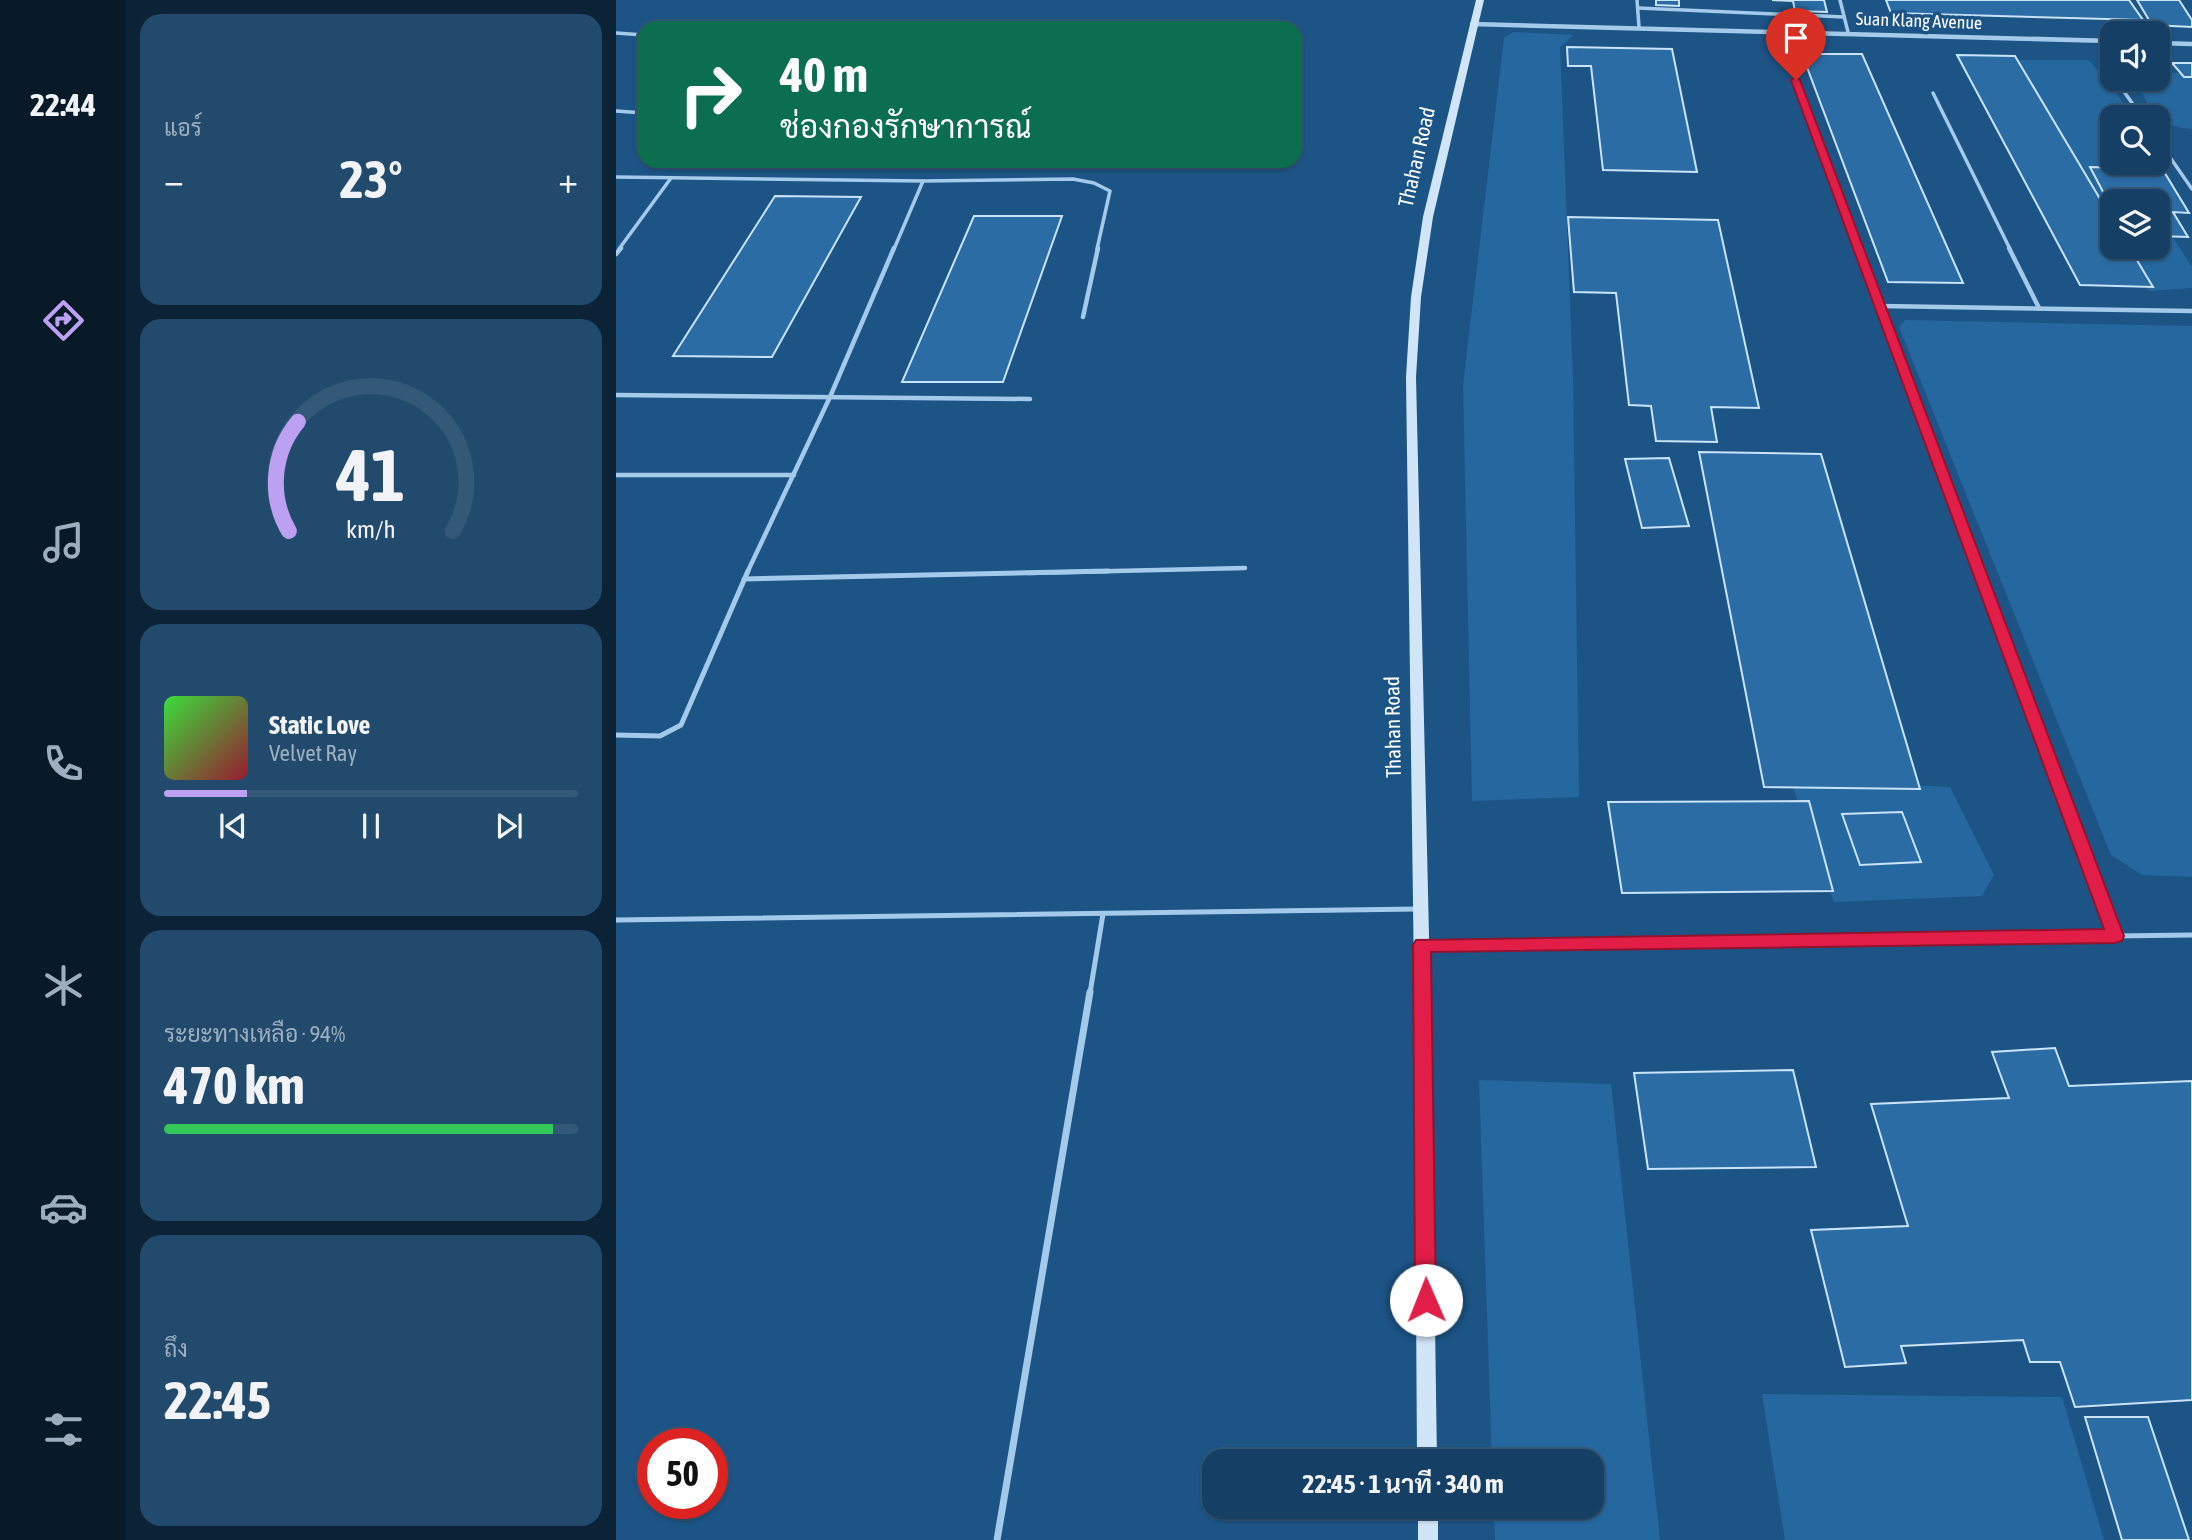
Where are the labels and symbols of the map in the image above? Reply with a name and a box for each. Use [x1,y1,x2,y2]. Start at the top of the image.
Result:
pin [1766,8,1826,80]
street label: Suan Klang Avenue [1855,8,1983,33]
street label: Thahan Road [1393,104,1439,209]
street label: Thahan Road [1379,676,1405,778]
position arrow [1389,1263,1463,1337]
speed limit sign: 50 [637,1428,728,1519]

